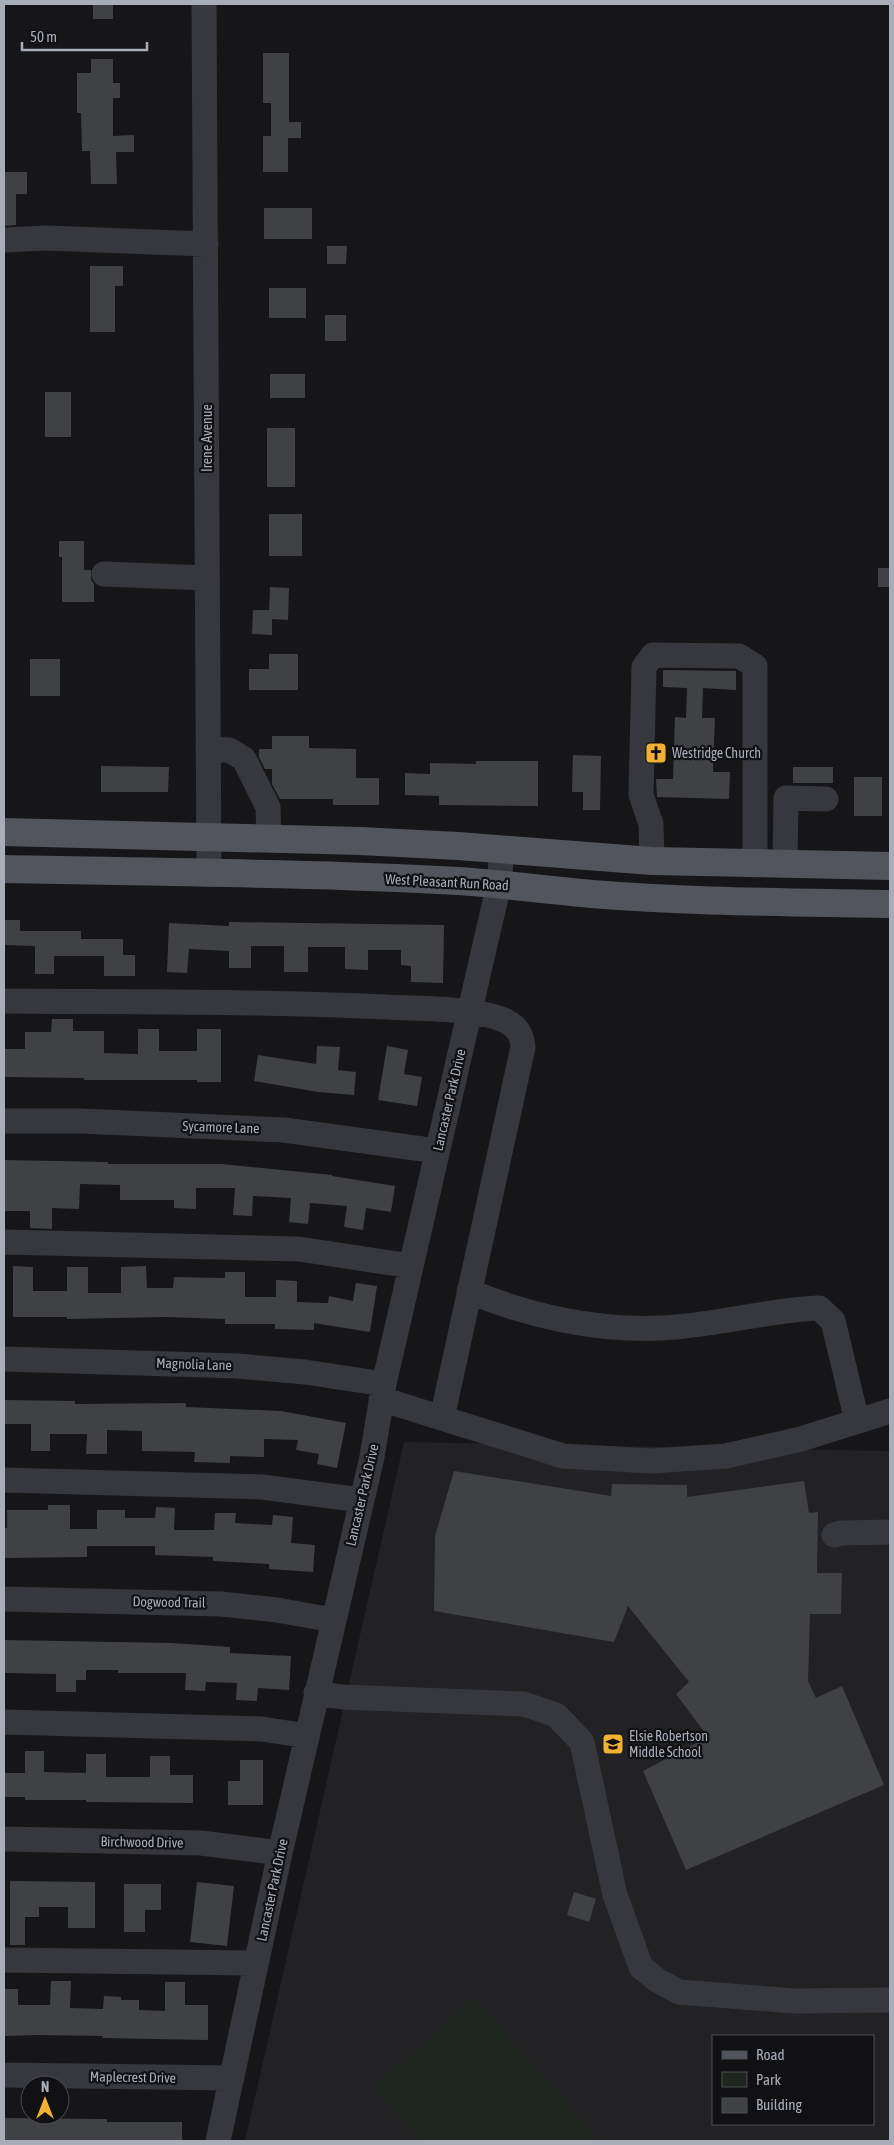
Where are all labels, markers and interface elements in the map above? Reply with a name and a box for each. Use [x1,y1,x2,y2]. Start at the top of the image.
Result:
scale bar [22,20,148,52]
text: 50 m [30,28,57,45]
street label: Irene Avenue [199,404,215,472]
church icon: Westridge Church [644,741,668,765]
place label: Westridge Church [672,745,761,761]
street label: West Pleasant Run Road [385,871,509,893]
street label: Lancaster Park Drive [429,1047,469,1153]
street label: Sycamore Lane [182,1118,260,1136]
street label: Magnolia Lane [156,1355,232,1373]
street label: Lancaster Park Drive [342,1442,382,1548]
street label: Dogwood Trail [132,1593,206,1611]
place label: Elsie Robertson Middle School [629,1728,708,1760]
school or university icon: Elsie Robertson Middle School [601,1732,625,1756]
street label: Birchwood Drive [100,1833,184,1851]
street label: Lancaster Park Drive [253,1837,291,1943]
legend [712,2035,874,2125]
text: Road [756,2046,785,2063]
street label: Maplecrest Drive [90,2068,176,2086]
text: Park [756,2071,781,2088]
north arrow [20,2075,70,2125]
text: N [41,2079,49,2095]
text: Building [756,2096,802,2113]

